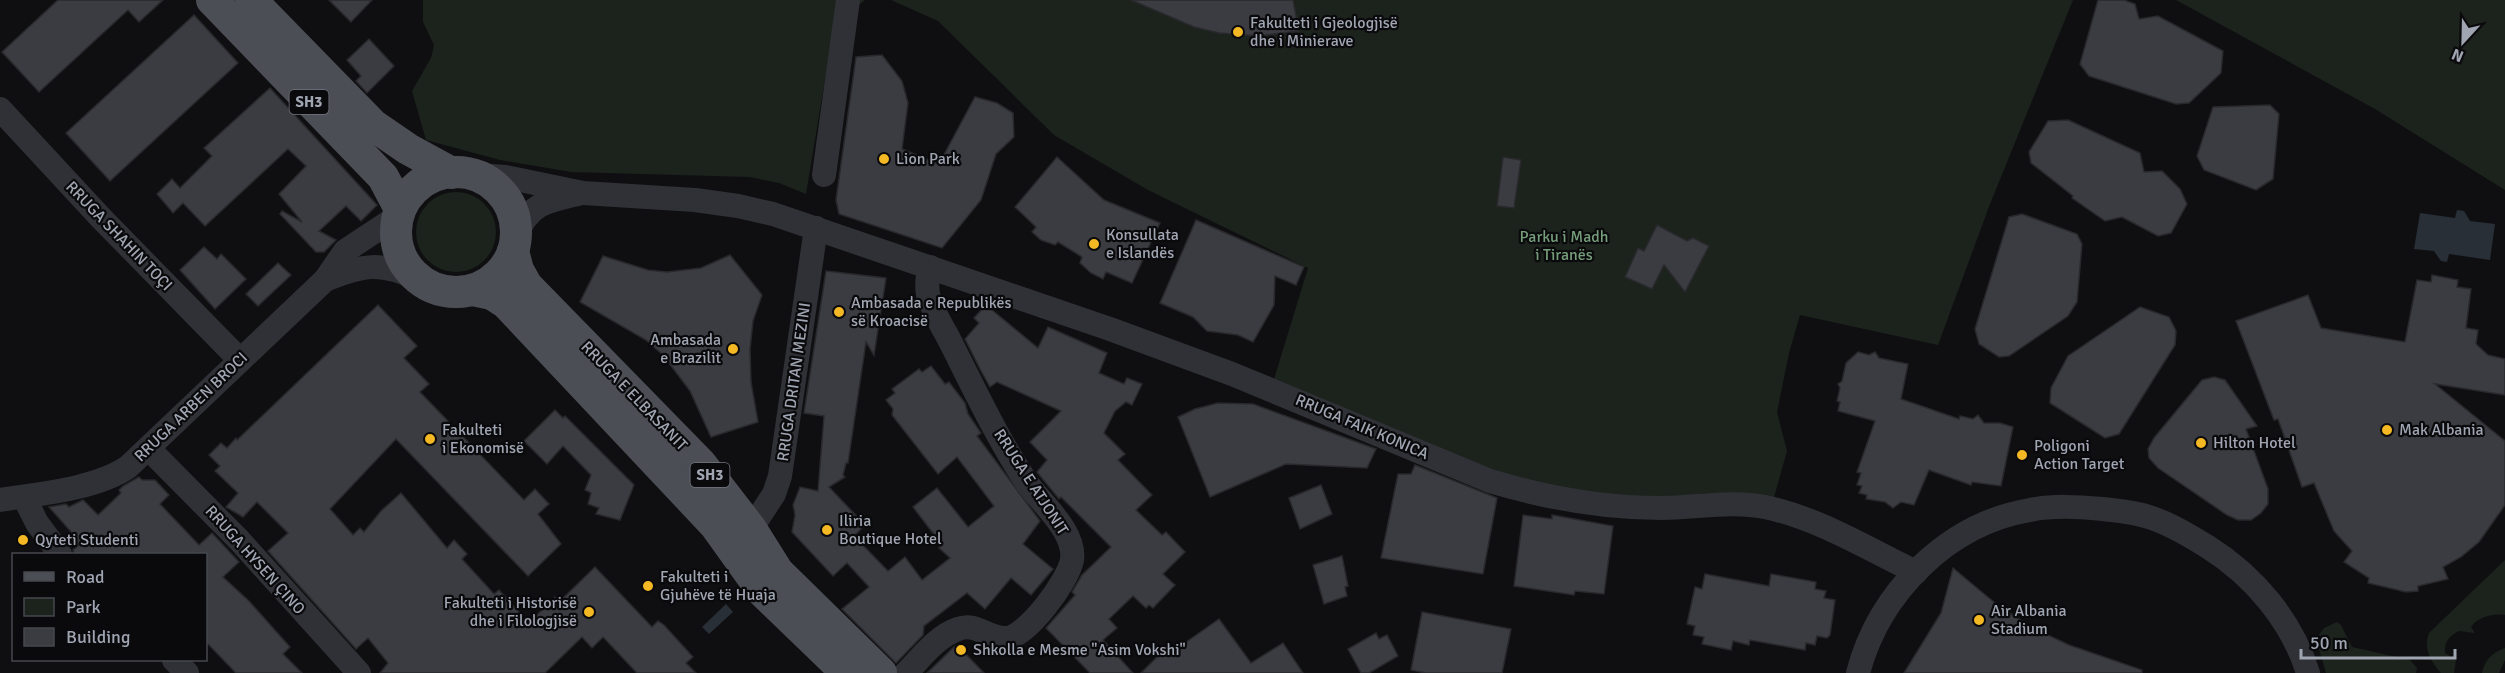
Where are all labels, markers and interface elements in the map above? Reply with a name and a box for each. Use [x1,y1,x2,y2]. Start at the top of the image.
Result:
north arrow [2433,12,2493,72]
place label: Fakulteti i Gjeologjisë dhe i Minierave [1250,13,1398,51]
marker: Fakulteti i Gjeologjisë dhe i Minierave [1231,25,1245,39]
text: N [2449,44,2467,66]
road number: SH3 [290,90,328,114]
place label: Lion Park [896,149,960,169]
marker: Lion Park [877,152,891,166]
street label: RRUGA SHAHIN TOÇI [62,177,176,295]
place label: Konsullata e Islandës [1106,225,1179,263]
park label: Parku i Madh i Tiranës [1520,227,1608,265]
marker: Konsullata e Islandës [1087,237,1101,251]
place label: Ambasada e Republikës së Kroacisë [851,293,1012,331]
street label: RRUGA DRITAN MEZINI [773,301,815,463]
marker: Ambasada e Republikës së Kroacisë [832,305,846,319]
place label: Ambasada e Brazilit [650,330,721,368]
street label: RRUGA E ELBASANIT [577,337,691,455]
marker: Ambasada e Brazilit [726,342,740,356]
street label: RRUGA ARBEN BROCI [130,348,252,466]
street label: RRUGA FAIK KONICA [1292,390,1432,464]
place label: Fakulteti i Ekonomisë [442,420,524,458]
place label: Mak Albania [2399,420,2484,440]
marker: Mak Albania [2380,423,2394,437]
street label: RRUGA E ATJONIT [989,425,1073,539]
marker: Fakulteti i Ekonomisë [423,432,437,446]
place label: Hilton Hotel [2213,433,2296,453]
place label: Poligoni Action Target [2034,436,2125,474]
marker: Hilton Hotel [2194,436,2208,450]
marker: Poligoni Action Target [2015,448,2029,462]
road number: SH3 [690,463,730,487]
street label: RRUGA HYSEN ÇINO [201,501,309,619]
place label: Iliria Boutique Hotel [839,511,942,549]
marker: Iliria Boutique Hotel [820,523,834,537]
place label: Qyteti Studenti [35,530,139,550]
marker: Qyteti Studenti [16,533,30,547]
legend [12,553,207,661]
text: Road [66,566,105,588]
place label: Fakulteti i Gjuhëve të Huaja [660,567,776,605]
marker: Fakulteti i Gjuhëve të Huaja [641,579,655,593]
place label: Fakulteti i Historisë dhe i Filologjisë [444,593,577,631]
text: Park [66,596,101,618]
place label: Air Albania Stadium [1991,601,2067,639]
marker: Fakulteti i Historisë dhe i Filologjisë [582,605,596,619]
marker: Air Albania Stadium [1972,613,1986,627]
scale bar [2301,622,2456,660]
text: Building [66,626,130,648]
text: 50 m [2310,632,2348,654]
place label: Shkolla e Mesme "Asim Vokshi" [973,640,1186,660]
marker: Shkolla e Mesme "Asim Vokshi" [954,643,968,657]

